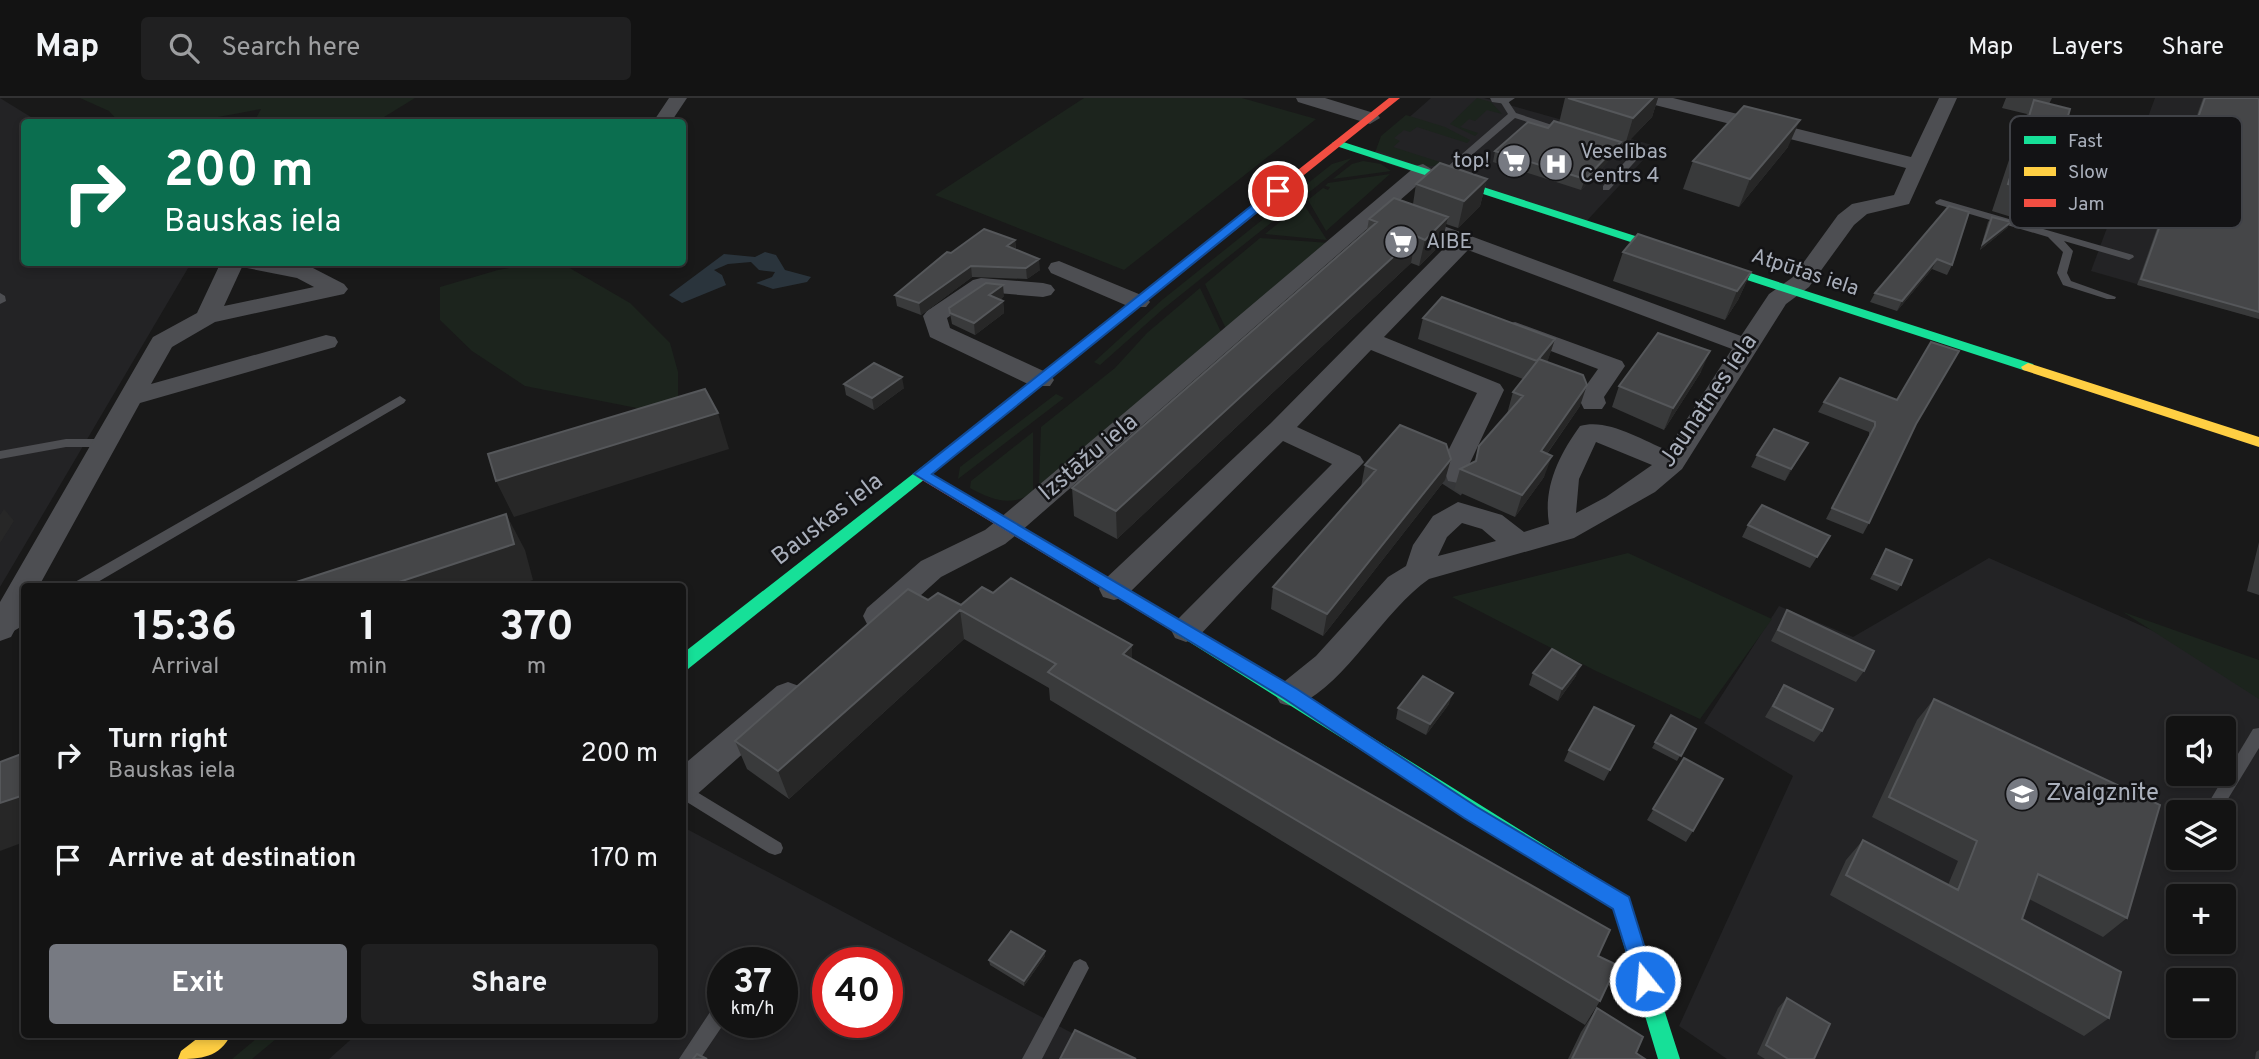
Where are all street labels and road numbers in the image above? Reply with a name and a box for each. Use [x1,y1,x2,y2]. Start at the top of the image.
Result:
street label: Atpūtas iela [1748,243,1862,303]
street label: Jaunatnes iela [1653,328,1765,474]
street label: Izstāžu iela [1033,408,1145,508]
street label: Bauskas iela [766,467,890,573]

